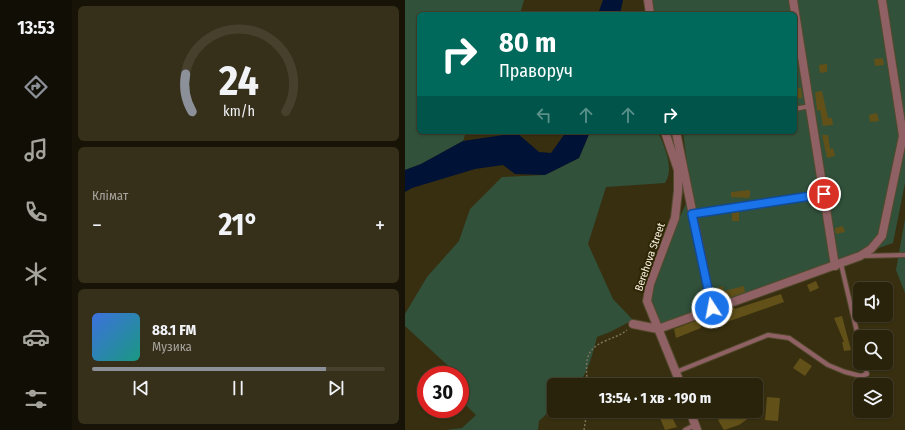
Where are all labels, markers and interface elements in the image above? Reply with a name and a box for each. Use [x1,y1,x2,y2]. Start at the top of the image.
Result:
text: 13:53 [17,17,55,39]
text: 80 m [499,26,556,59]
icon: right [433,28,485,80]
text: 24 [218,55,258,105]
text: Праворуч [499,60,573,82]
icon: directions [22,73,50,101]
text: km/h [223,102,254,119]
icon: left [533,104,555,126]
icon: ahead [575,104,597,126]
icon: ahead [617,104,639,126]
icon: right [659,104,681,126]
icon: music [22,136,50,164]
pin [807,177,841,211]
icon: arrive [813,183,835,205]
text: Клімат [92,188,128,203]
icon: phone [22,198,50,226]
text: 21° [218,207,259,243]
text: − [92,212,102,239]
text: + [375,212,385,239]
street label: Berehova Street [632,221,668,293]
icon: climate [22,260,50,288]
map controls [853,282,893,418]
button: sound [853,282,893,322]
position arrow [691,287,733,329]
text: 88.1 FM [152,321,196,339]
icon: car [22,323,50,351]
button: search [853,330,893,370]
text: Музика [152,339,192,354]
speed limit sign: 30 [417,366,469,418]
icon: previous [130,377,152,399]
icon: pause [227,377,249,399]
icon: next [325,377,347,399]
button: layers [853,378,893,418]
icon: filters [22,385,50,413]
text: 13:54 · 1 хв · 190 m [599,389,711,407]

